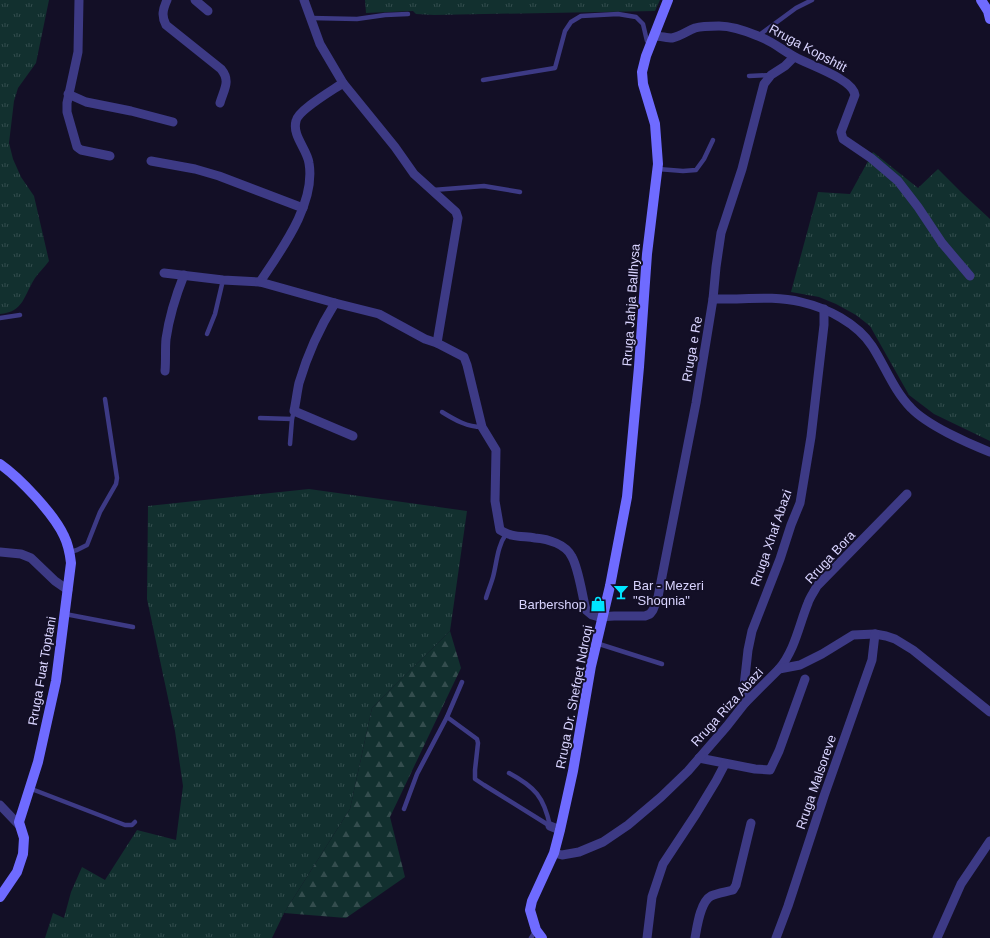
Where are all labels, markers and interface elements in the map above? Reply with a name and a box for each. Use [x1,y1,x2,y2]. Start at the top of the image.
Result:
street label: Rruga Kopshtit [767,21,850,75]
street label: Rruga Jahja Ballhysa [619,242,643,367]
street label: Rruga e Re [679,315,705,383]
street label: Rruga Xhaf Abazi [747,488,795,588]
street label: Rruga Bora [802,527,859,586]
place label: Bar - Mezeri "Shoqnia" [633,578,704,608]
bar icon: Bar - Mezeri "Shoqnia" [612,583,630,601]
shop icon: Barbershop [589,595,607,613]
place label: Barbershop [519,597,586,612]
street label: Rruga Fuat Toptani [25,615,59,727]
street label: Rruga Dr. Shefqet Ndroqi [553,624,595,770]
street label: Rruga Riza Abazi [688,665,766,749]
street label: Rruga Malsoreve [793,733,839,831]

